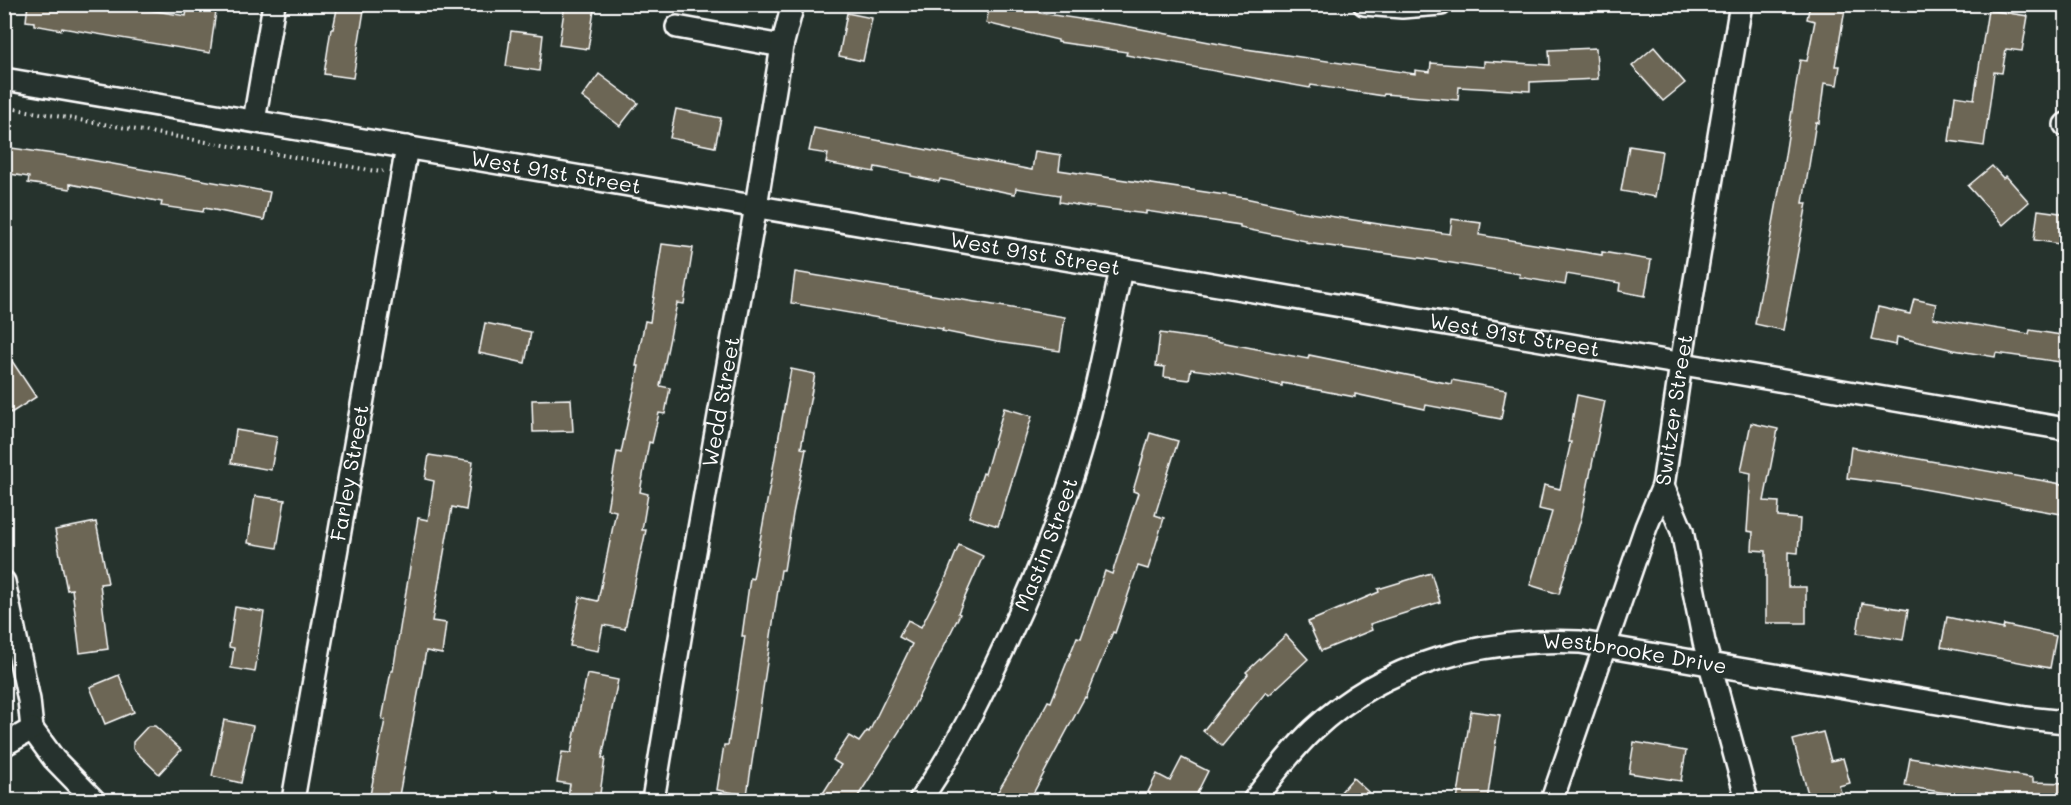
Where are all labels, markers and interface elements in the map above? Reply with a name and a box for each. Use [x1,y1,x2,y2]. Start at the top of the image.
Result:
street label: West 91st Street [469,143,644,199]
street label: West 91st Street [948,225,1123,280]
street label: West 91st Street [1427,306,1602,362]
street label: Switzer Street [1648,332,1698,487]
street label: Wedd Street [695,334,745,469]
street label: Farley Street [323,402,374,543]
street label: Mastin Street [1007,474,1083,615]
street label: Westbrooke Drive [1542,626,1729,679]

